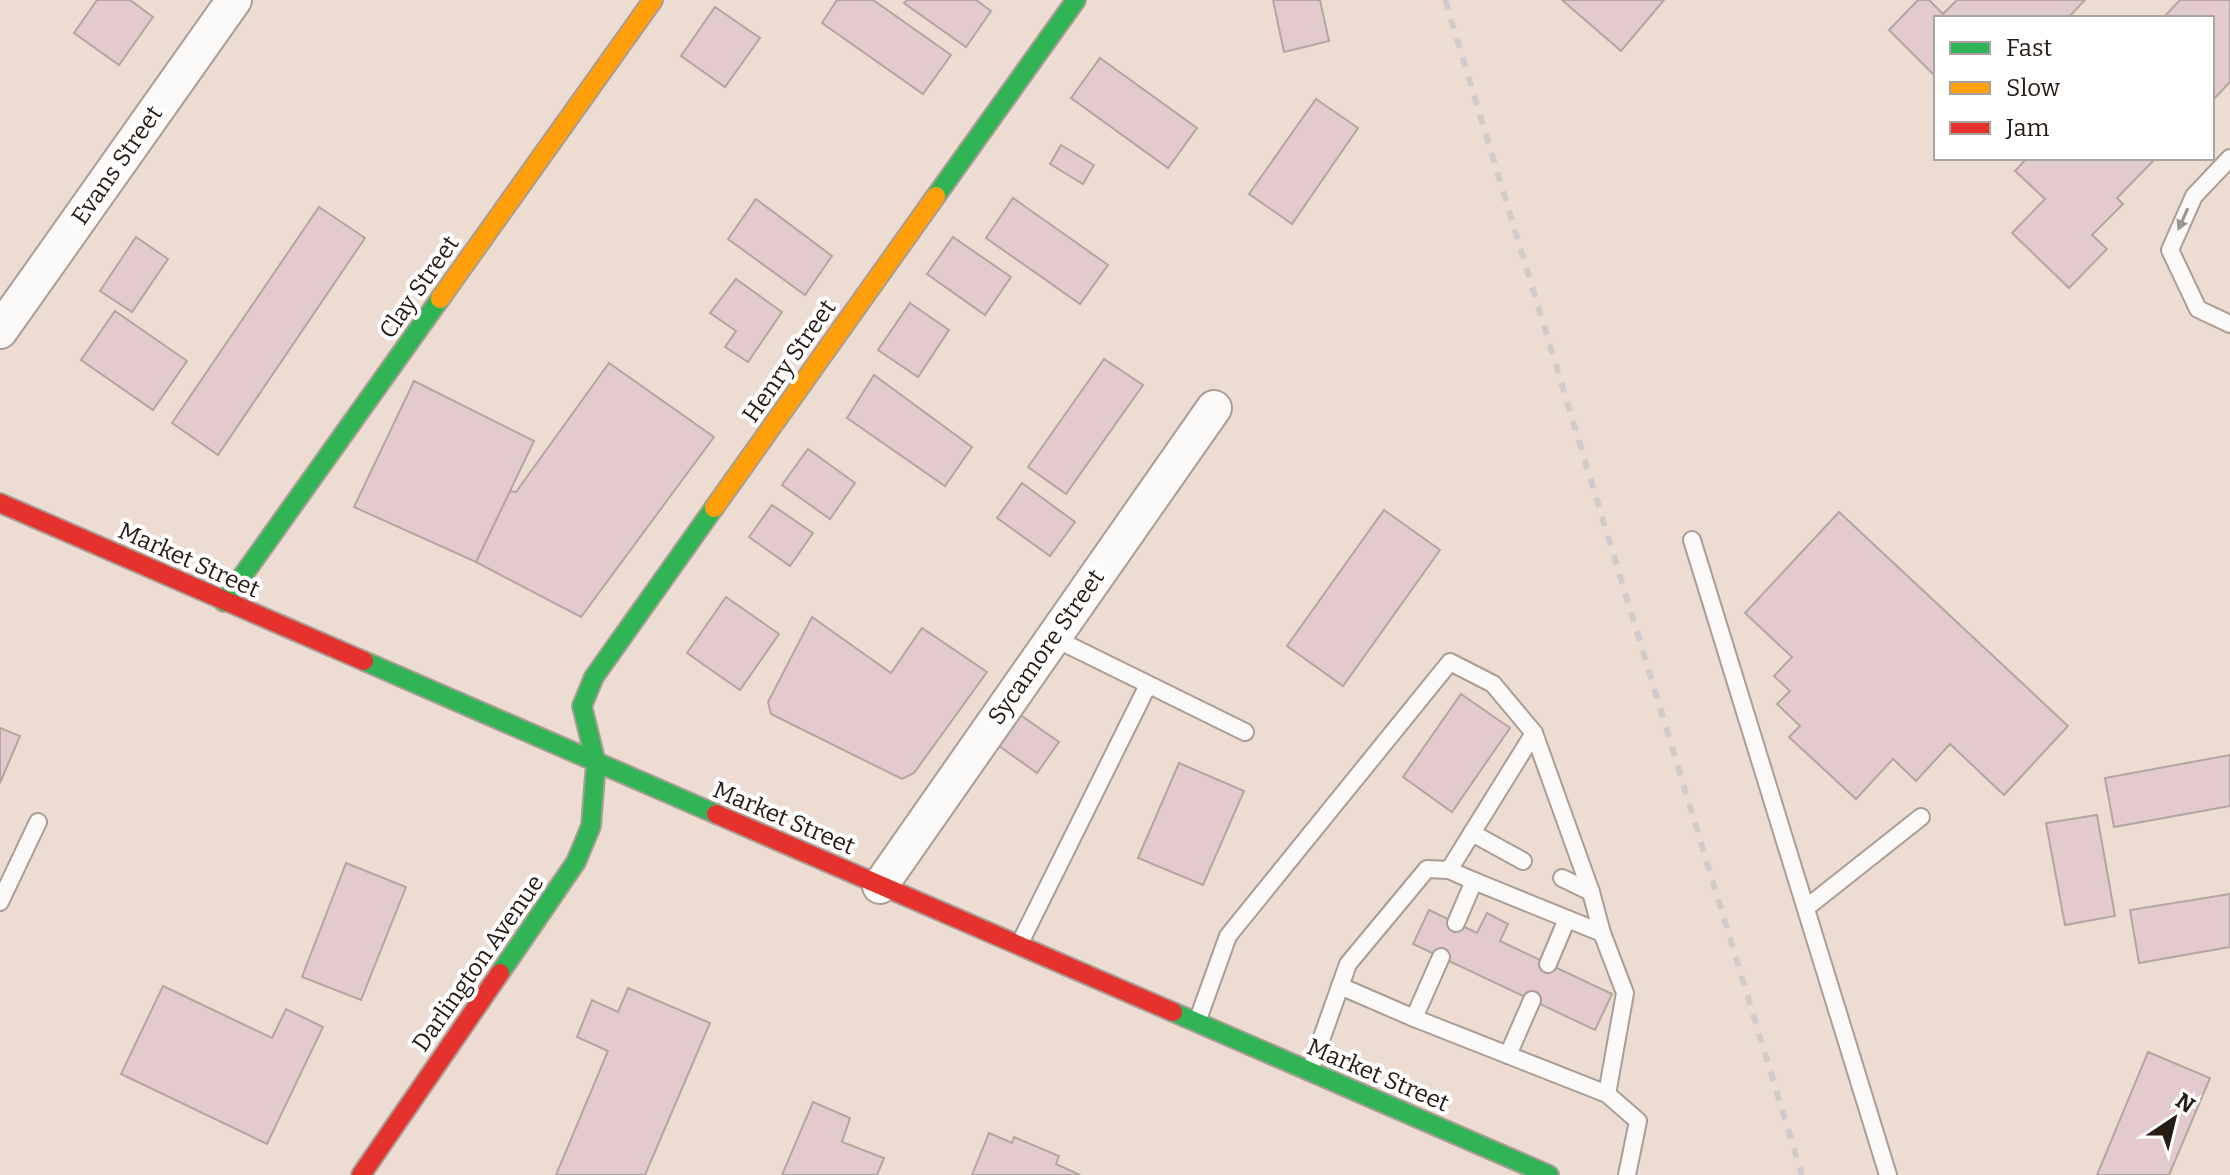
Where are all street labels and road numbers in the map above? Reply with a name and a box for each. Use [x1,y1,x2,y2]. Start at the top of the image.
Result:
street label: Evans Street [66,100,168,230]
street label: Clay Street [373,230,465,344]
street label: Henry Street [736,294,842,428]
street label: Market Street [114,516,264,604]
street label: Sycamore Street [982,564,1110,730]
street label: Market Street [709,776,859,861]
street label: Darlington Avenue [407,869,549,1057]
street label: Market Street [1303,1033,1453,1118]

